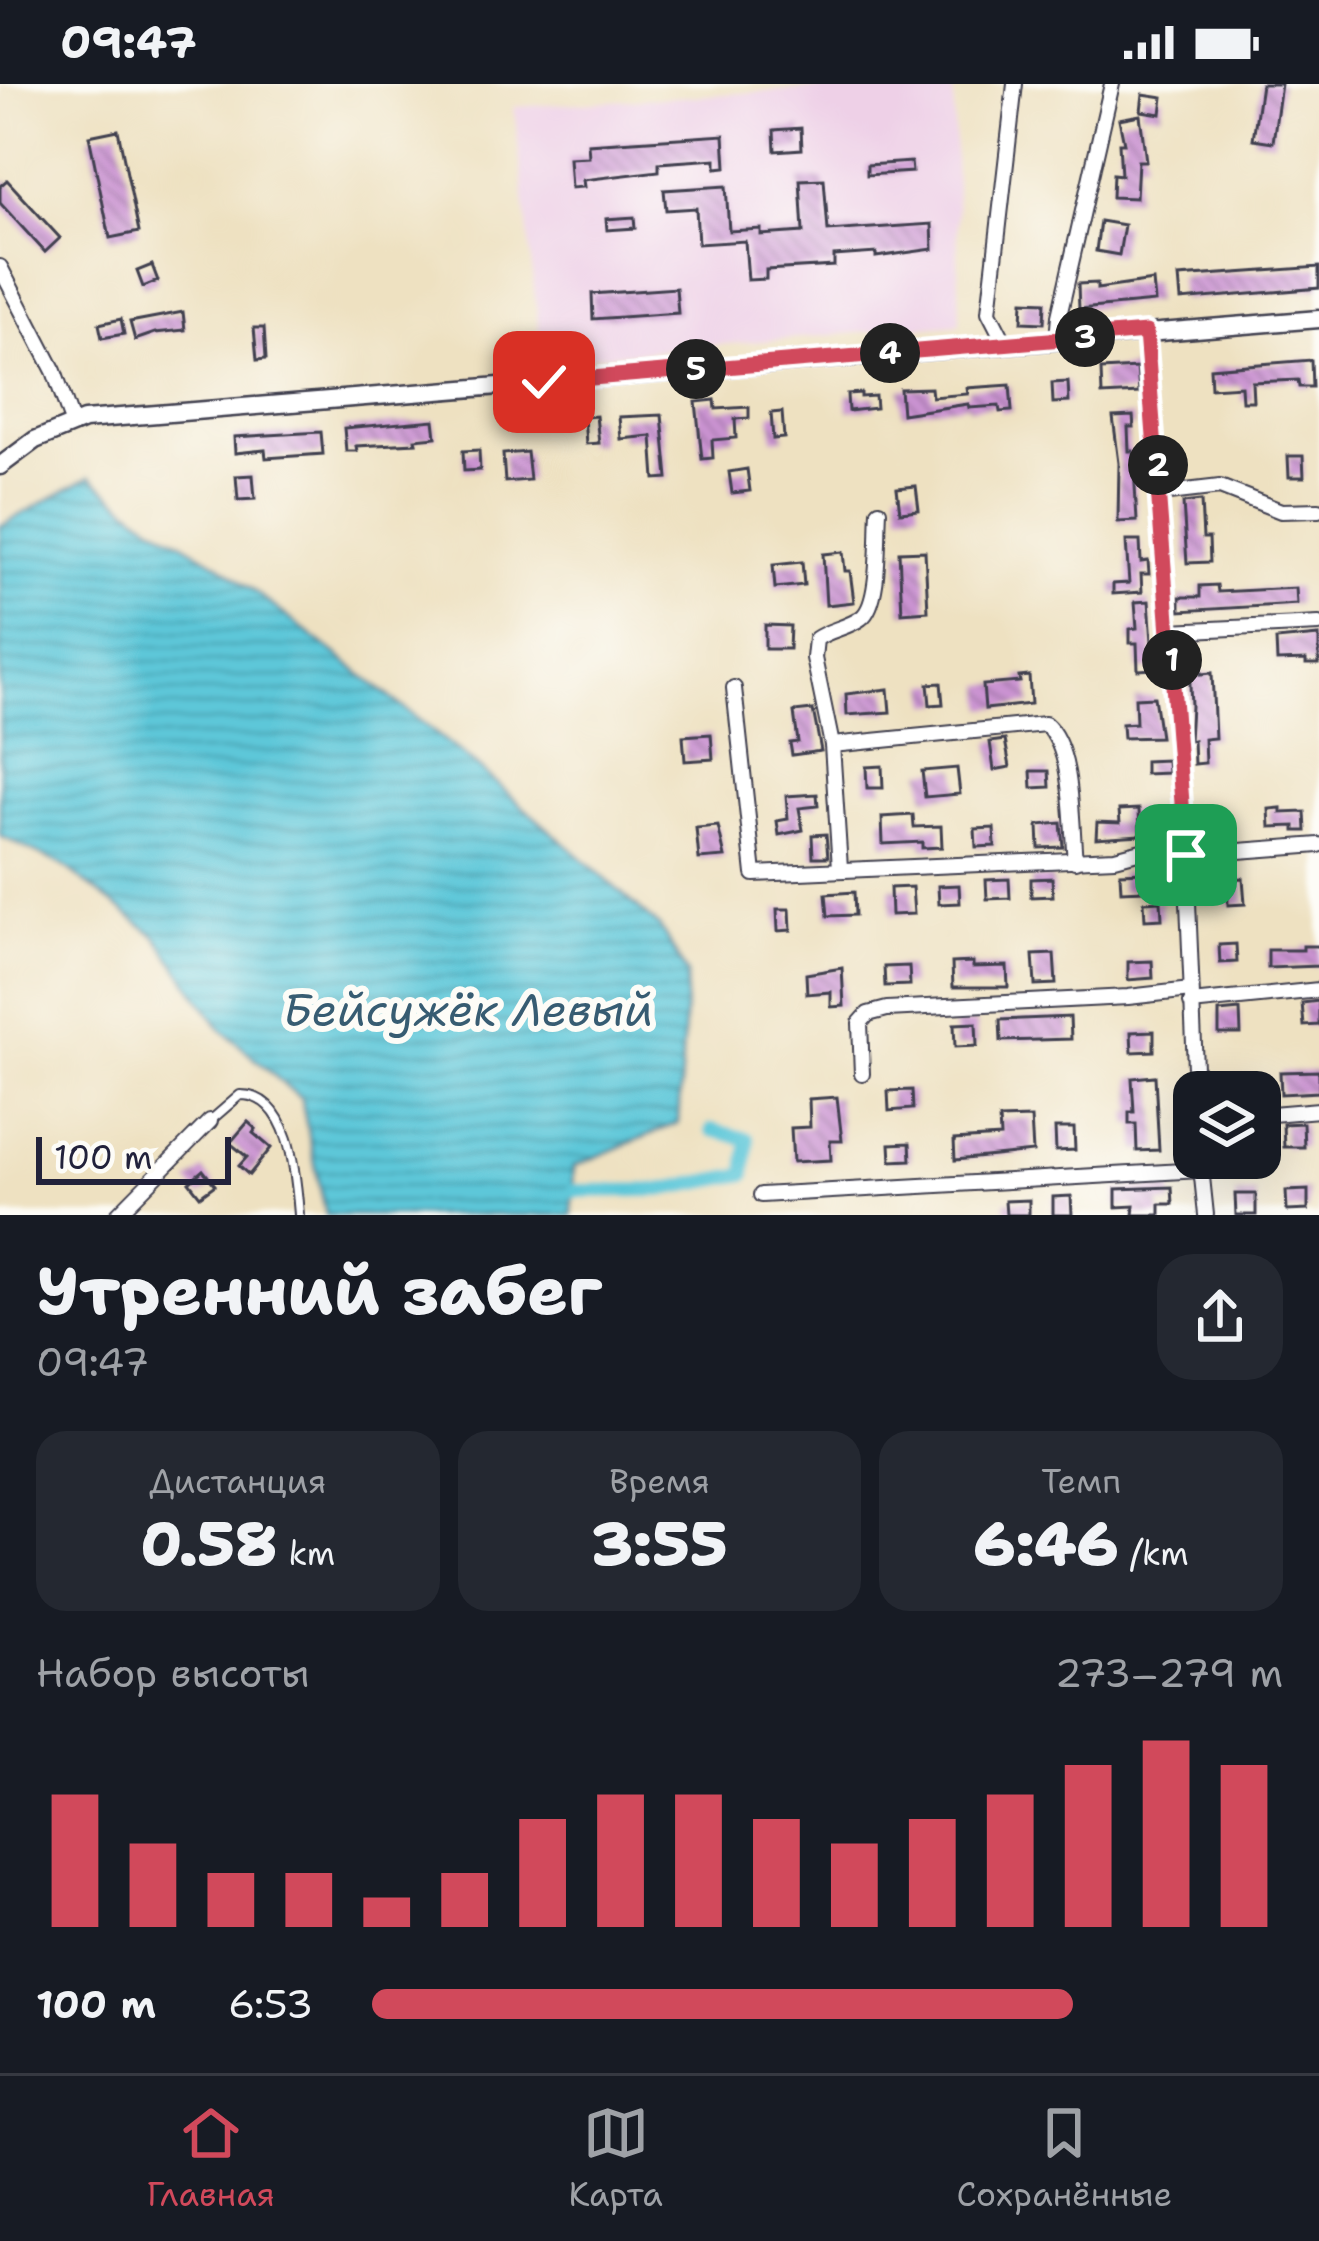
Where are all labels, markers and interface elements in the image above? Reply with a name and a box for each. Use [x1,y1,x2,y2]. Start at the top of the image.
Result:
text: 09:47 [60,12,197,72]
pin: 3 [1055,307,1115,367]
text: 3 [1073,314,1097,359]
pin: 4 [860,323,920,383]
text: 4 [878,330,902,375]
pin [493,331,595,433]
pin: 5 [666,339,726,399]
text: 5 [686,346,706,391]
icon: check [511,349,577,415]
pin: 2 [1128,435,1188,495]
text: 2 [1146,442,1170,487]
pin: 1 [1142,630,1202,690]
text: 1 [1164,637,1180,682]
pin [1135,804,1237,906]
icon: arrive [1153,822,1219,888]
water label: Бейсужёк Левый [283,980,653,1040]
map controls [1173,1071,1281,1179]
button: layers [1173,1071,1281,1179]
scale bar [36,1131,231,1184]
text: 100 m [54,1135,153,1180]
text: Утренний забег [36,1247,602,1335]
button: share [1157,1254,1283,1380]
text: 09:47 [36,1336,149,1388]
text: Дистанция [149,1459,326,1504]
text: Время [609,1459,710,1504]
text: Темп [1041,1459,1121,1504]
text: 0.58 [140,1504,277,1584]
text: 3:55 [591,1504,728,1584]
text: 6:46 [974,1504,1119,1584]
text: km [277,1531,335,1576]
text: /km [1119,1531,1189,1576]
text: Набор высоты [36,1647,310,1699]
text: 273–279 m [1055,1647,1283,1699]
text: 100 m [36,1978,156,2030]
text: 6:53 [228,1978,313,2030]
tab: Главная [147,2100,275,2217]
tab: Карта [568,2100,663,2217]
tab: Сохранённые [957,2100,1172,2217]

